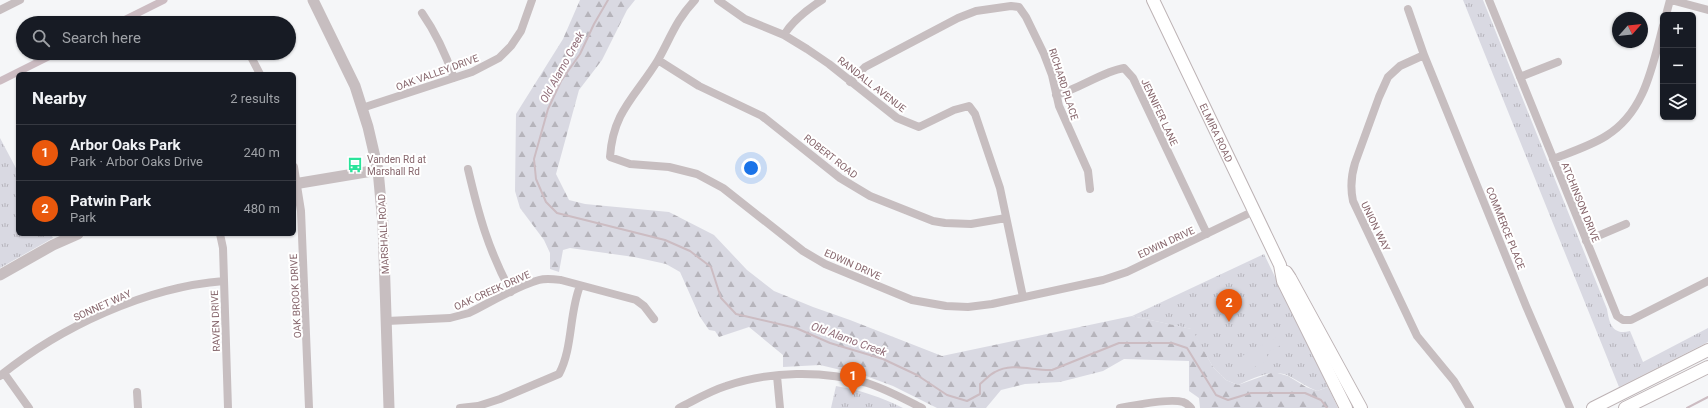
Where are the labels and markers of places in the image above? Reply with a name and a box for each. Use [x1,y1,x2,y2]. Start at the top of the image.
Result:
place label: Vanden Rd at Marshall Rd [367,154,426,177]
bus stop icon: Vanden Rd at Marshall Rd [346,156,364,174]
pin: 2 [1216,289,1242,322]
pin: 1 [840,362,866,395]

